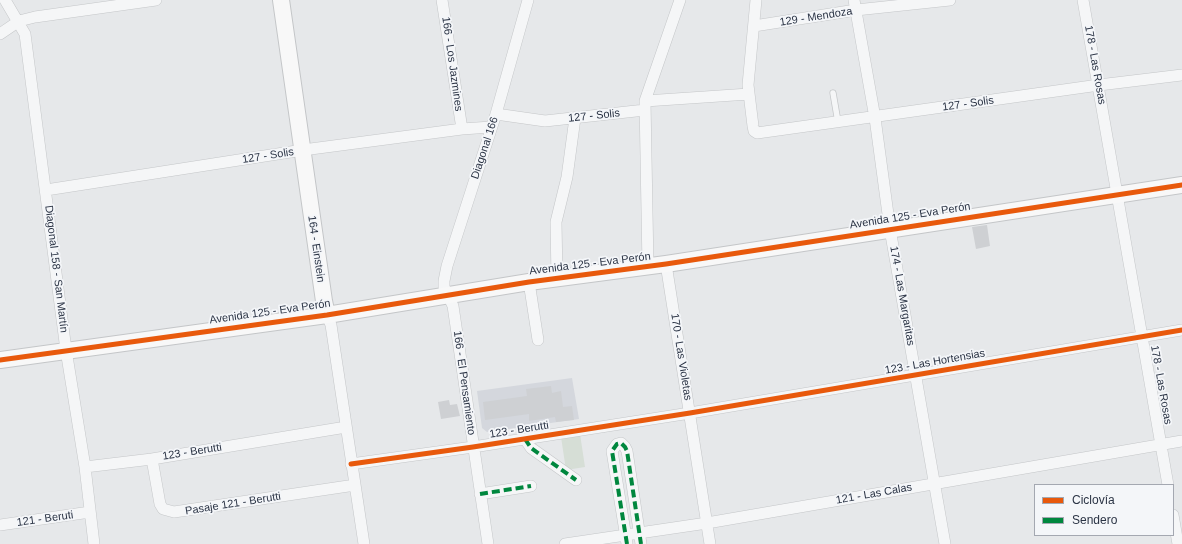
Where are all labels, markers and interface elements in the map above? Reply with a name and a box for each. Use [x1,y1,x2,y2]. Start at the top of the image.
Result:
street label: 129 - Mendoza [779,5,853,29]
street label: 166 - Los Jazmines [439,16,465,112]
street label: 178 - Las Rosas [1082,24,1108,106]
street label: 127 - Solis [941,94,995,114]
street label: 127 - Solis [567,107,621,125]
street label: Diagonal 166 [469,115,501,181]
street label: 127 - Solis [241,145,295,167]
street label: Avenida 125 - Eva Perón [849,200,971,232]
street label: Diagonal 158 - San Martín [42,204,70,334]
street label: 164 - Einstein [305,215,327,283]
street label: 174 - Las Margaritas [887,245,917,347]
street label: Avenida 125 - Eva Perón [529,250,651,278]
street label: Avenida 125 - Eva Perón [209,297,331,327]
street label: 170 - Las Violetas [668,313,694,401]
street label: 166 - El Pensamiento [450,330,478,436]
street label: 178 - Las Rosas [1148,344,1174,426]
street label: 123 - Las Hortensias [884,347,986,377]
street label: 123 - Berutti [488,419,550,441]
street label: 123 - Berutti [161,441,223,463]
street label: 121 - Las Calas [835,481,913,507]
legend [1034,484,1174,536]
street label: Pasaje 121 - Berutti [184,490,282,518]
text: Ciclovía [1072,493,1115,507]
street label: 121 - Beruti [16,509,74,529]
text: Sendero [1072,513,1117,527]

